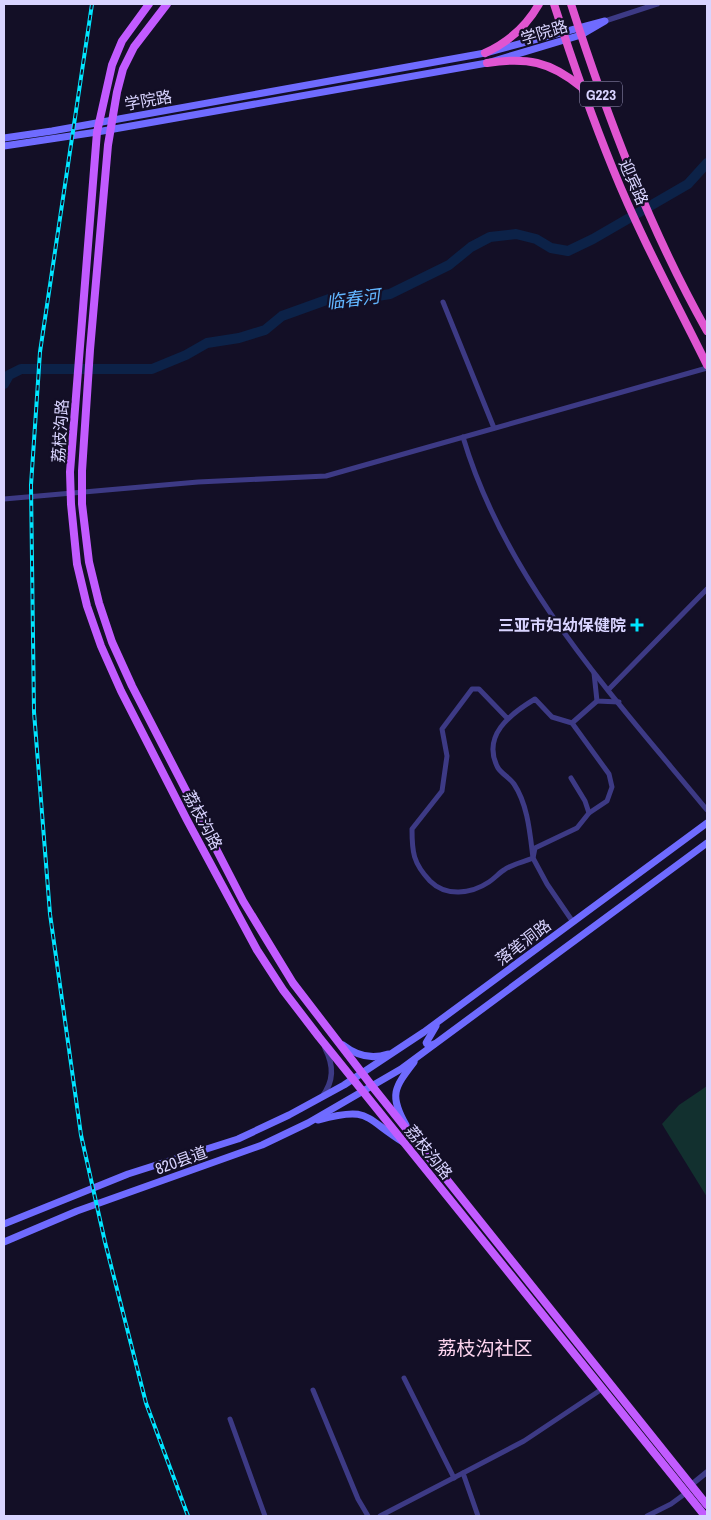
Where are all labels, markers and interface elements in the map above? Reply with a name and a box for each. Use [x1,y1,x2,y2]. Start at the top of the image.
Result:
street label: 学院路 [518,14,570,50]
road number: G223 [580,82,622,106]
street label: 学院路 [122,85,174,115]
street label: 迎宾路 [614,156,654,208]
water label: 临春河 [325,283,384,315]
street label: 荔枝沟路 [47,398,73,464]
place label: 三亚市妇幼保健院 [498,614,626,636]
marker: 三亚市妇幼保健院 [630,618,644,632]
street label: 荔枝沟路 [178,787,228,853]
street label: 落笔洞路 [491,914,555,970]
street label: 荔枝沟路 [400,1120,458,1184]
street label: 820县道 [152,1140,210,1180]
district label: 荔枝沟社区 [437,1335,533,1361]

